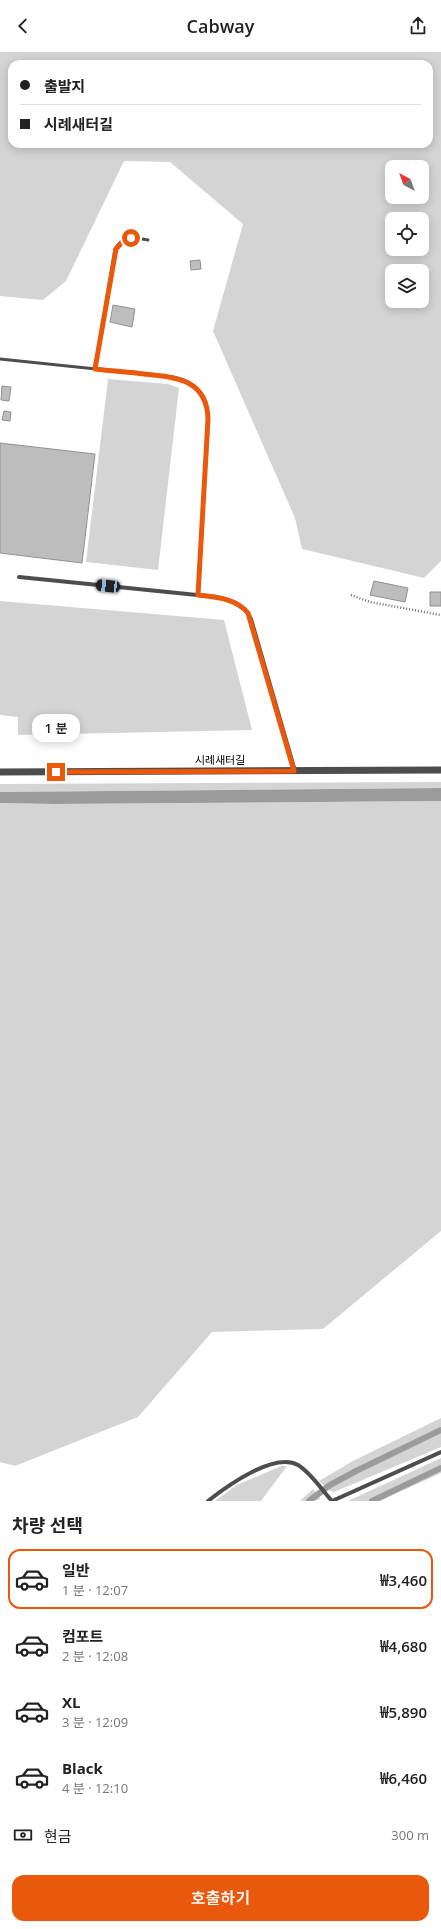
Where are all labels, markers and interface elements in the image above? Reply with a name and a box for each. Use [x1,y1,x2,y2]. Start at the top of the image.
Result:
text: Cabway [187,14,254,38]
icon: back [12,15,34,37]
icon: share [407,15,429,37]
text: 출발지 [44,76,85,96]
text: 시례새터길 [44,114,113,134]
north arrow [385,160,429,204]
map controls [385,160,429,308]
button: locate [385,212,429,256]
route start [122,229,140,247]
button: layers [385,264,429,308]
car [95,579,121,593]
callout: 1 분 [32,714,80,742]
text: 1 분 [45,719,67,737]
street label: 시례새터길 [195,752,245,767]
route end [47,763,65,781]
text: 차량 선택 [12,1513,83,1537]
text: 일반 [62,1560,90,1580]
icon: car [14,1561,50,1597]
text: ₩3,460 [380,1570,427,1590]
text: 1 분 · 12:07 [62,1581,128,1599]
text: 컴포트 [62,1626,103,1646]
icon: car [14,1627,50,1663]
text: ₩4,680 [380,1636,427,1656]
text: 2 분 · 12:08 [62,1647,128,1665]
text: XL [62,1692,80,1712]
icon: car [14,1693,50,1729]
text: ₩5,890 [380,1702,427,1722]
text: 3 분 · 12:09 [62,1713,128,1731]
text: Black [62,1758,103,1778]
icon: car [14,1759,50,1795]
text: ₩6,460 [380,1768,427,1788]
text: 4 분 · 12:10 [62,1779,128,1797]
icon: cash [12,1824,34,1846]
text: 현금 [44,1826,72,1846]
text: 300 m [391,1826,429,1844]
button: 호출하기 [12,1875,429,1921]

